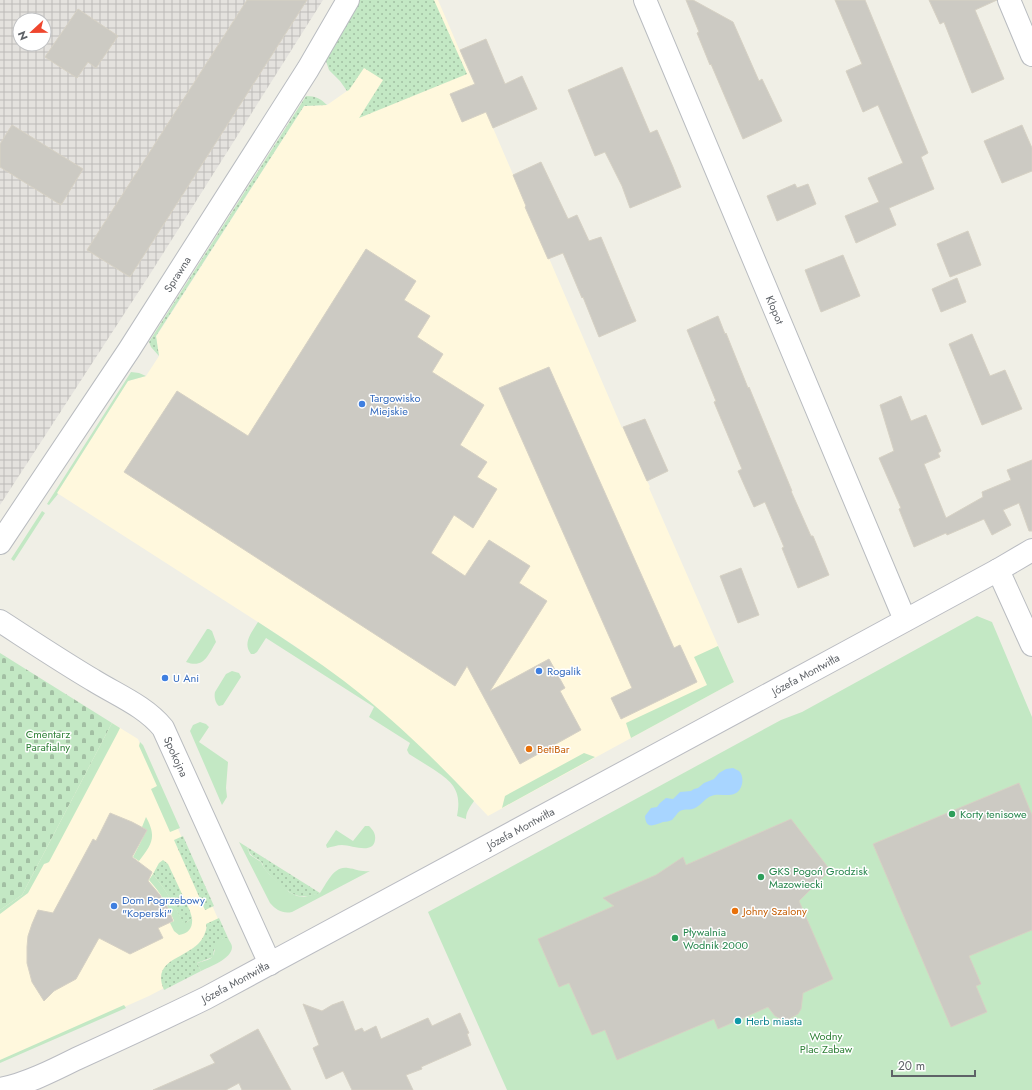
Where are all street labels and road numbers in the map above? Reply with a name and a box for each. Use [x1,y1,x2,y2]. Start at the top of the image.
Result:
street label: Sprawna [160,253,195,295]
street label: Kłopot [762,293,788,327]
street label: Józefa Montwiłła [767,649,842,700]
street label: Spokojna [160,734,192,780]
street label: Józefa Montwiłła [482,803,557,854]
street label: Józefa Montwiłła [197,957,272,1008]

